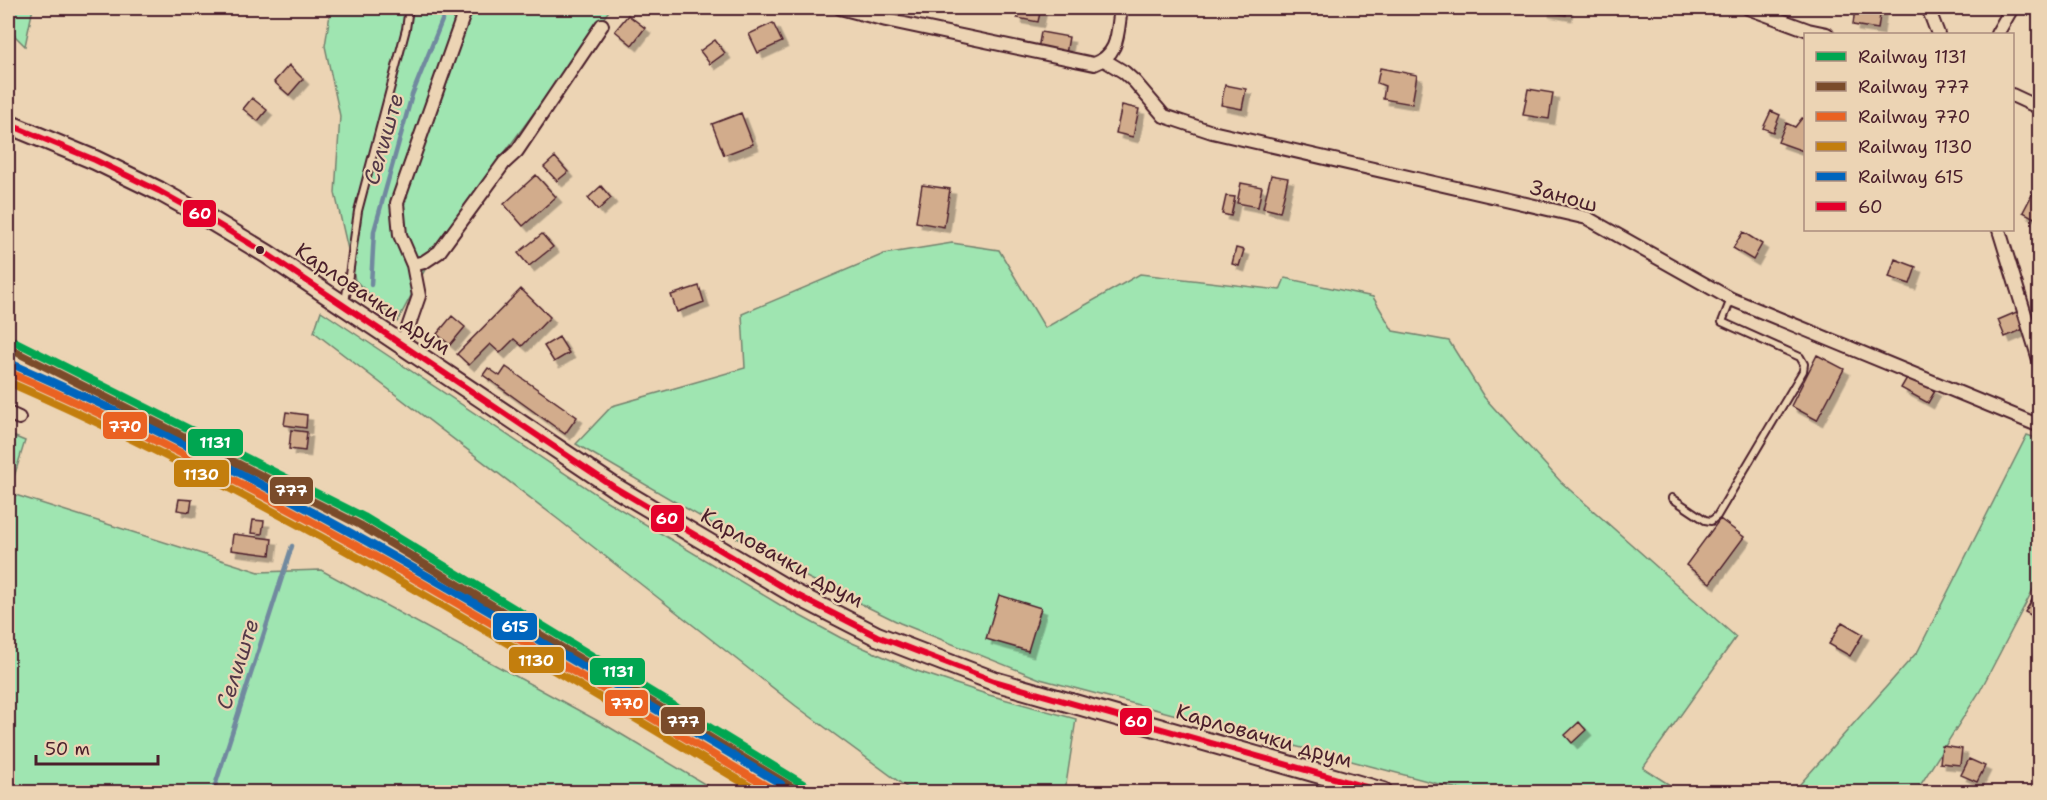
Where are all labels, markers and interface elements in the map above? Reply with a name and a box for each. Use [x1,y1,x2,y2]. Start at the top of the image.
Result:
legend [1804,33,2014,231]
text: Railway 1131 [1858,45,1967,69]
text: Railway 777 [1858,75,1970,99]
water label: Селиште [357,90,410,188]
text: Railway 770 [1858,105,1970,129]
text: Railway 1130 [1858,135,1972,159]
text: Railway 615 [1858,165,1963,189]
street label: Занош [1527,173,1601,219]
text: 60 [1858,195,1883,219]
line badge: 60 [182,199,217,228]
text: 60 [189,203,211,224]
street label: Карловачки друм [290,236,456,362]
unlabelled marker [254,244,266,256]
line badge: 770 [102,411,148,440]
text: 770 [108,416,142,437]
line badge: 1131 [187,428,244,457]
text: 1131 [199,432,231,453]
line badge: 1130 [173,459,230,488]
text: 1130 [183,464,219,485]
line badge: 777 [269,476,314,505]
text: 777 [275,480,307,501]
street label: Карловачки друм [696,502,868,614]
line badge: 60 [650,504,685,533]
text: 60 [656,508,678,529]
line badge: 615 [492,612,538,641]
water label: Селиште [209,615,266,713]
text: 615 [501,616,529,637]
line badge: 1130 [508,646,565,674]
text: 1130 [518,650,554,671]
line badge: 1131 [589,657,646,686]
text: 1131 [602,661,634,682]
line badge: 770 [604,689,649,717]
text: 770 [610,693,644,714]
street label: Карловачки друм [1173,697,1355,775]
line badge: 777 [660,706,706,735]
line badge: 60 [1119,707,1153,736]
text: 777 [667,711,699,732]
text: 60 [1125,711,1147,732]
scale bar [36,728,158,766]
text: 50 m [45,737,90,761]

